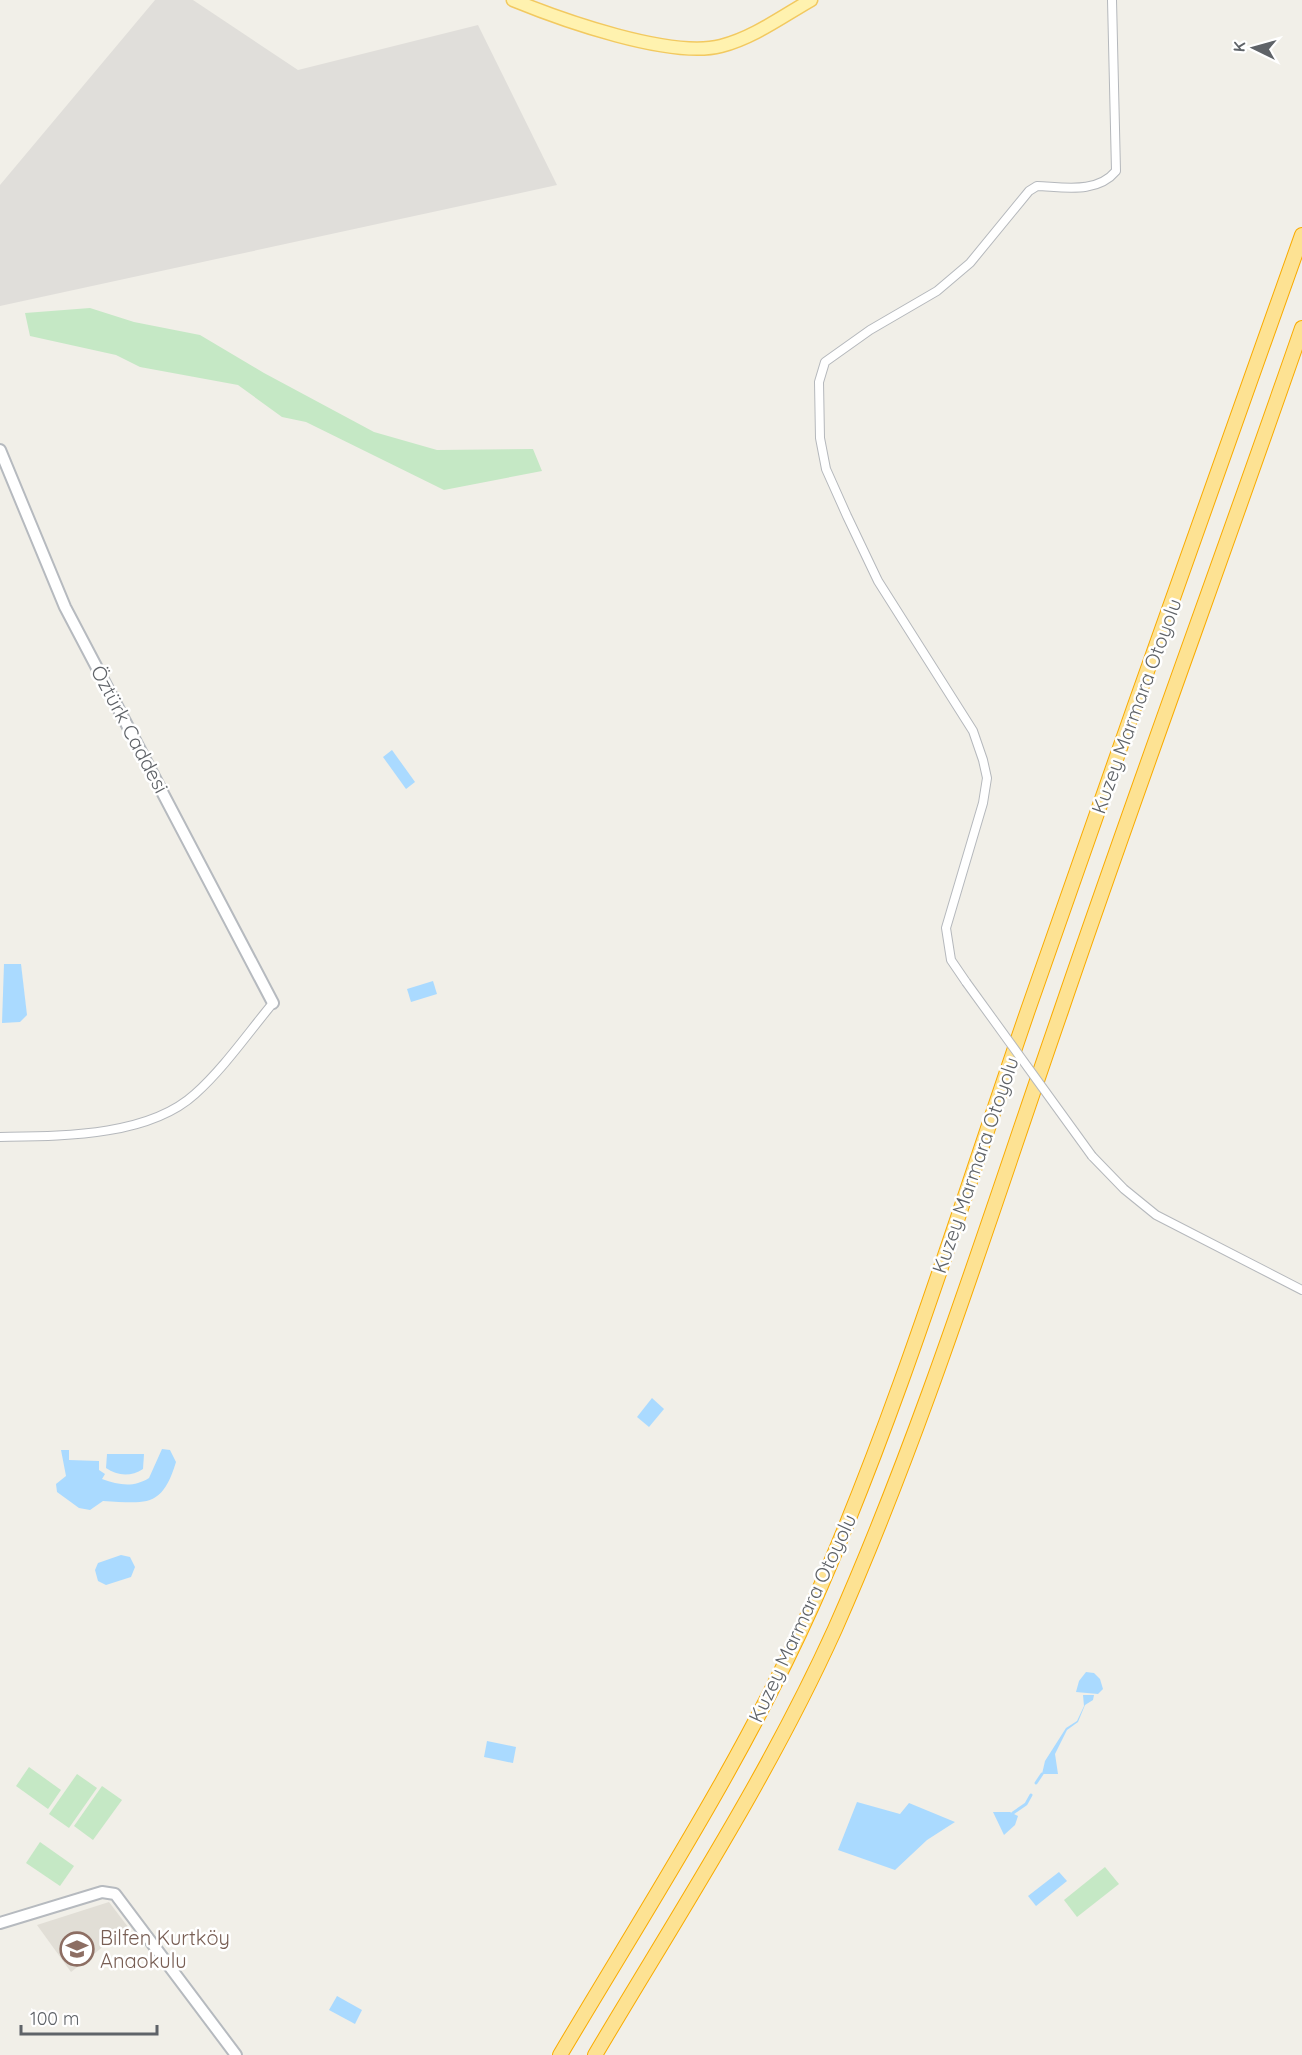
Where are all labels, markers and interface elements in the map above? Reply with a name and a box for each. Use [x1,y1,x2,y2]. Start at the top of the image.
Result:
north arrow [1224,18,1284,78]
text: K [1229,41,1249,53]
street label: Kuzey Marmara Otoyolu [1085,595,1187,817]
street label: Öztürk Caddesi [86,661,174,797]
street label: Kuzey Marmara Otoyolu [926,1054,1024,1276]
street label: Kuzey Marmara Otoyolu [743,1510,861,1726]
place label: Bilfen Kurtköy Anaokulu [100,1925,230,1973]
school or university icon: Bilfen Kurtköy Anaokulu [59,1931,95,1967]
scale bar [21,1998,158,2036]
text: 100 m [30,2007,79,2030]

